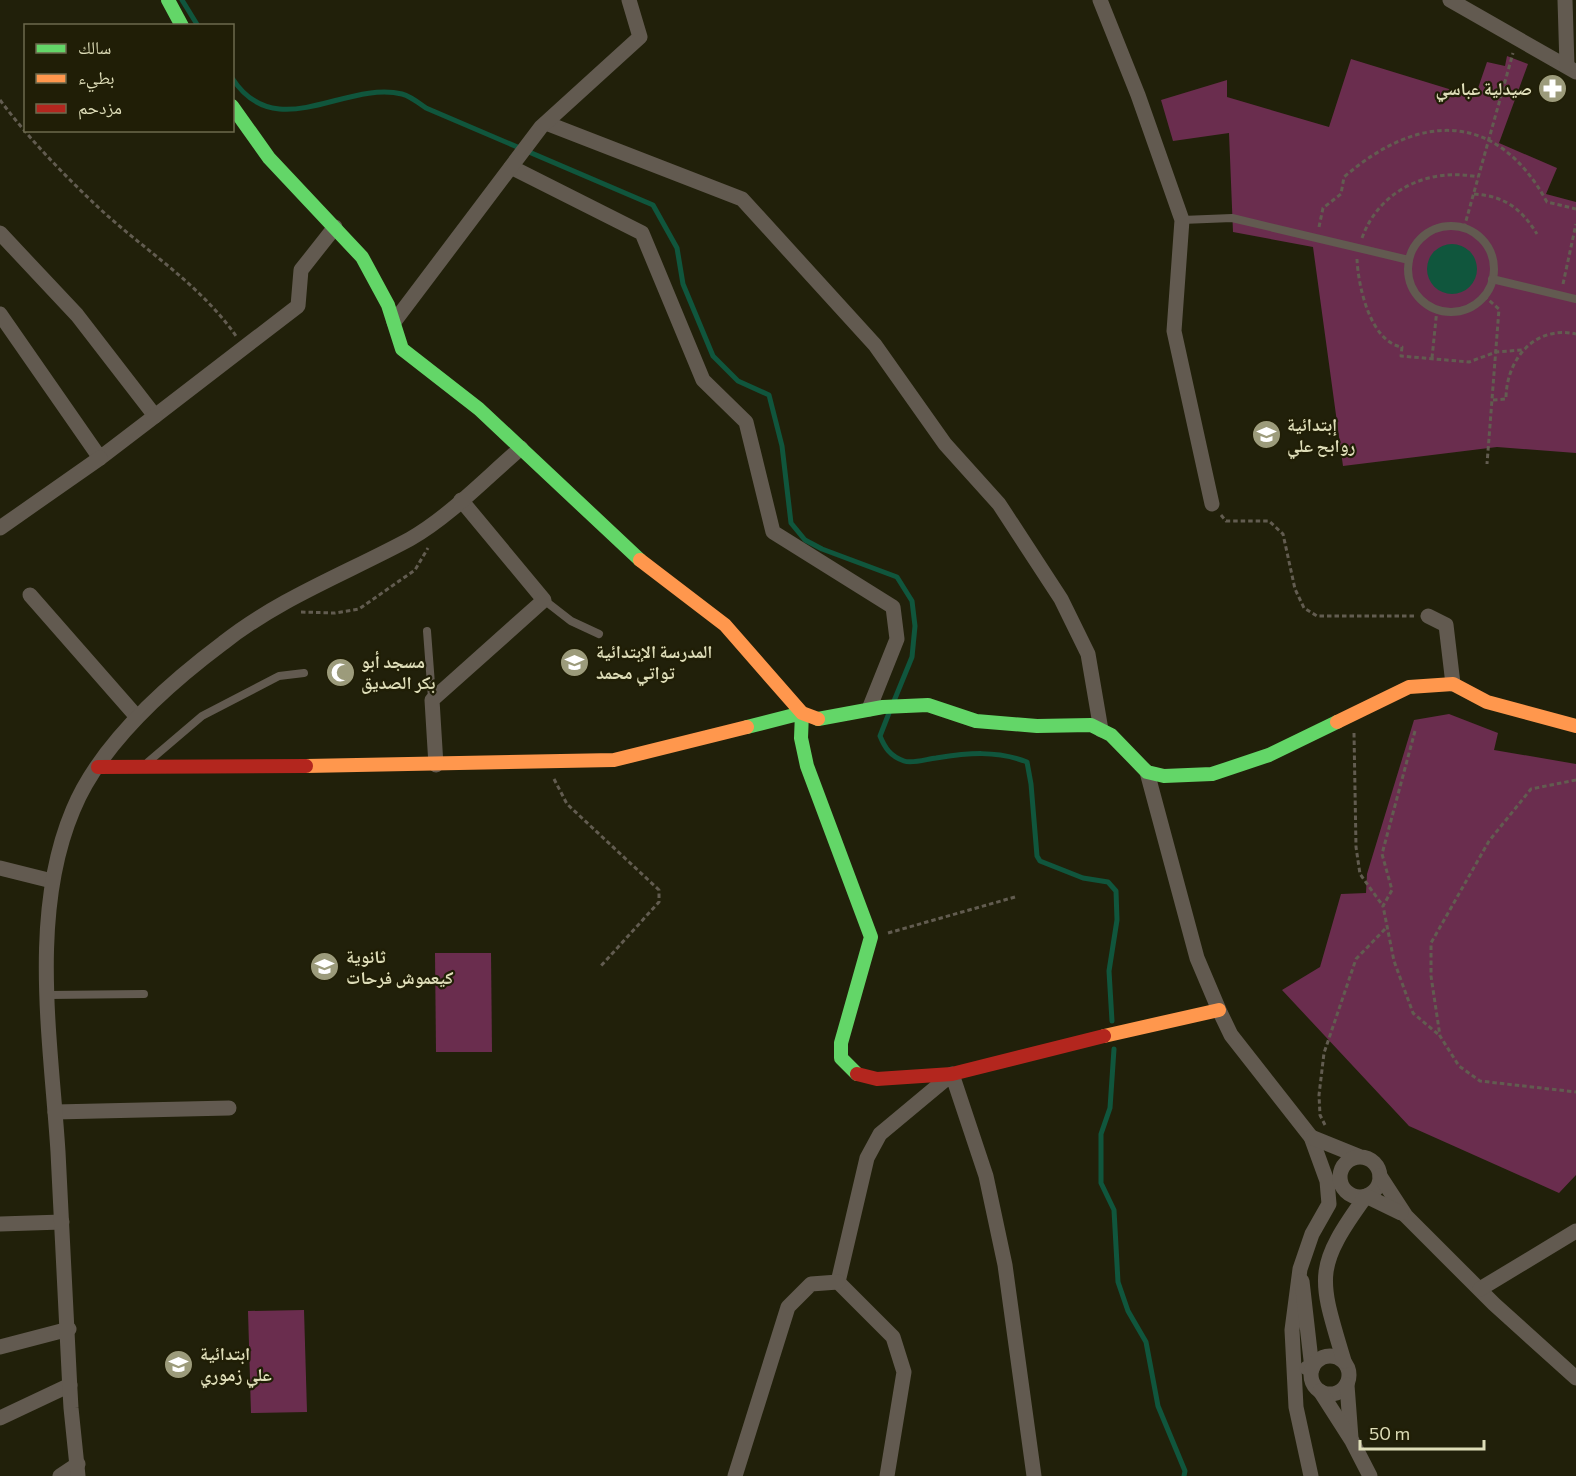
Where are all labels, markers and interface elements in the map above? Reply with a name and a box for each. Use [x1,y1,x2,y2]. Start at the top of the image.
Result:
legend [24,24,234,132]
text: سالك [78,36,111,58]
text: بطيء [78,66,115,93]
pharmacy icon: صيدلية عباسي [1537,73,1569,105]
place label: صيدلية عباسي [1436,77,1532,103]
text: مزدحم [78,96,122,120]
place label: إبتدائية روابح علي [1287,413,1356,460]
school or university icon: إبتدائية روابح علي [1250,419,1282,451]
place label: المدرسة الإبتدائية تواتي محمد [596,640,712,687]
school or university icon: المدرسة الإبتدائية تواتي محمد [559,646,591,678]
place label: مسجد أبو بكر الصديق [361,650,435,694]
mosque icon: مسجد أبو بكر الصديق [324,656,356,688]
place label: ثانوية كيعموش فرحات [346,945,453,989]
school or university icon: ثانوية كيعموش فرحات [309,951,341,983]
place label: ابتدائية علي زموري [200,1342,272,1389]
school or university icon: ابتدائية علي زموري [163,1348,195,1380]
scale bar [1360,1413,1484,1451]
text: 50 m [1369,1422,1410,1444]

